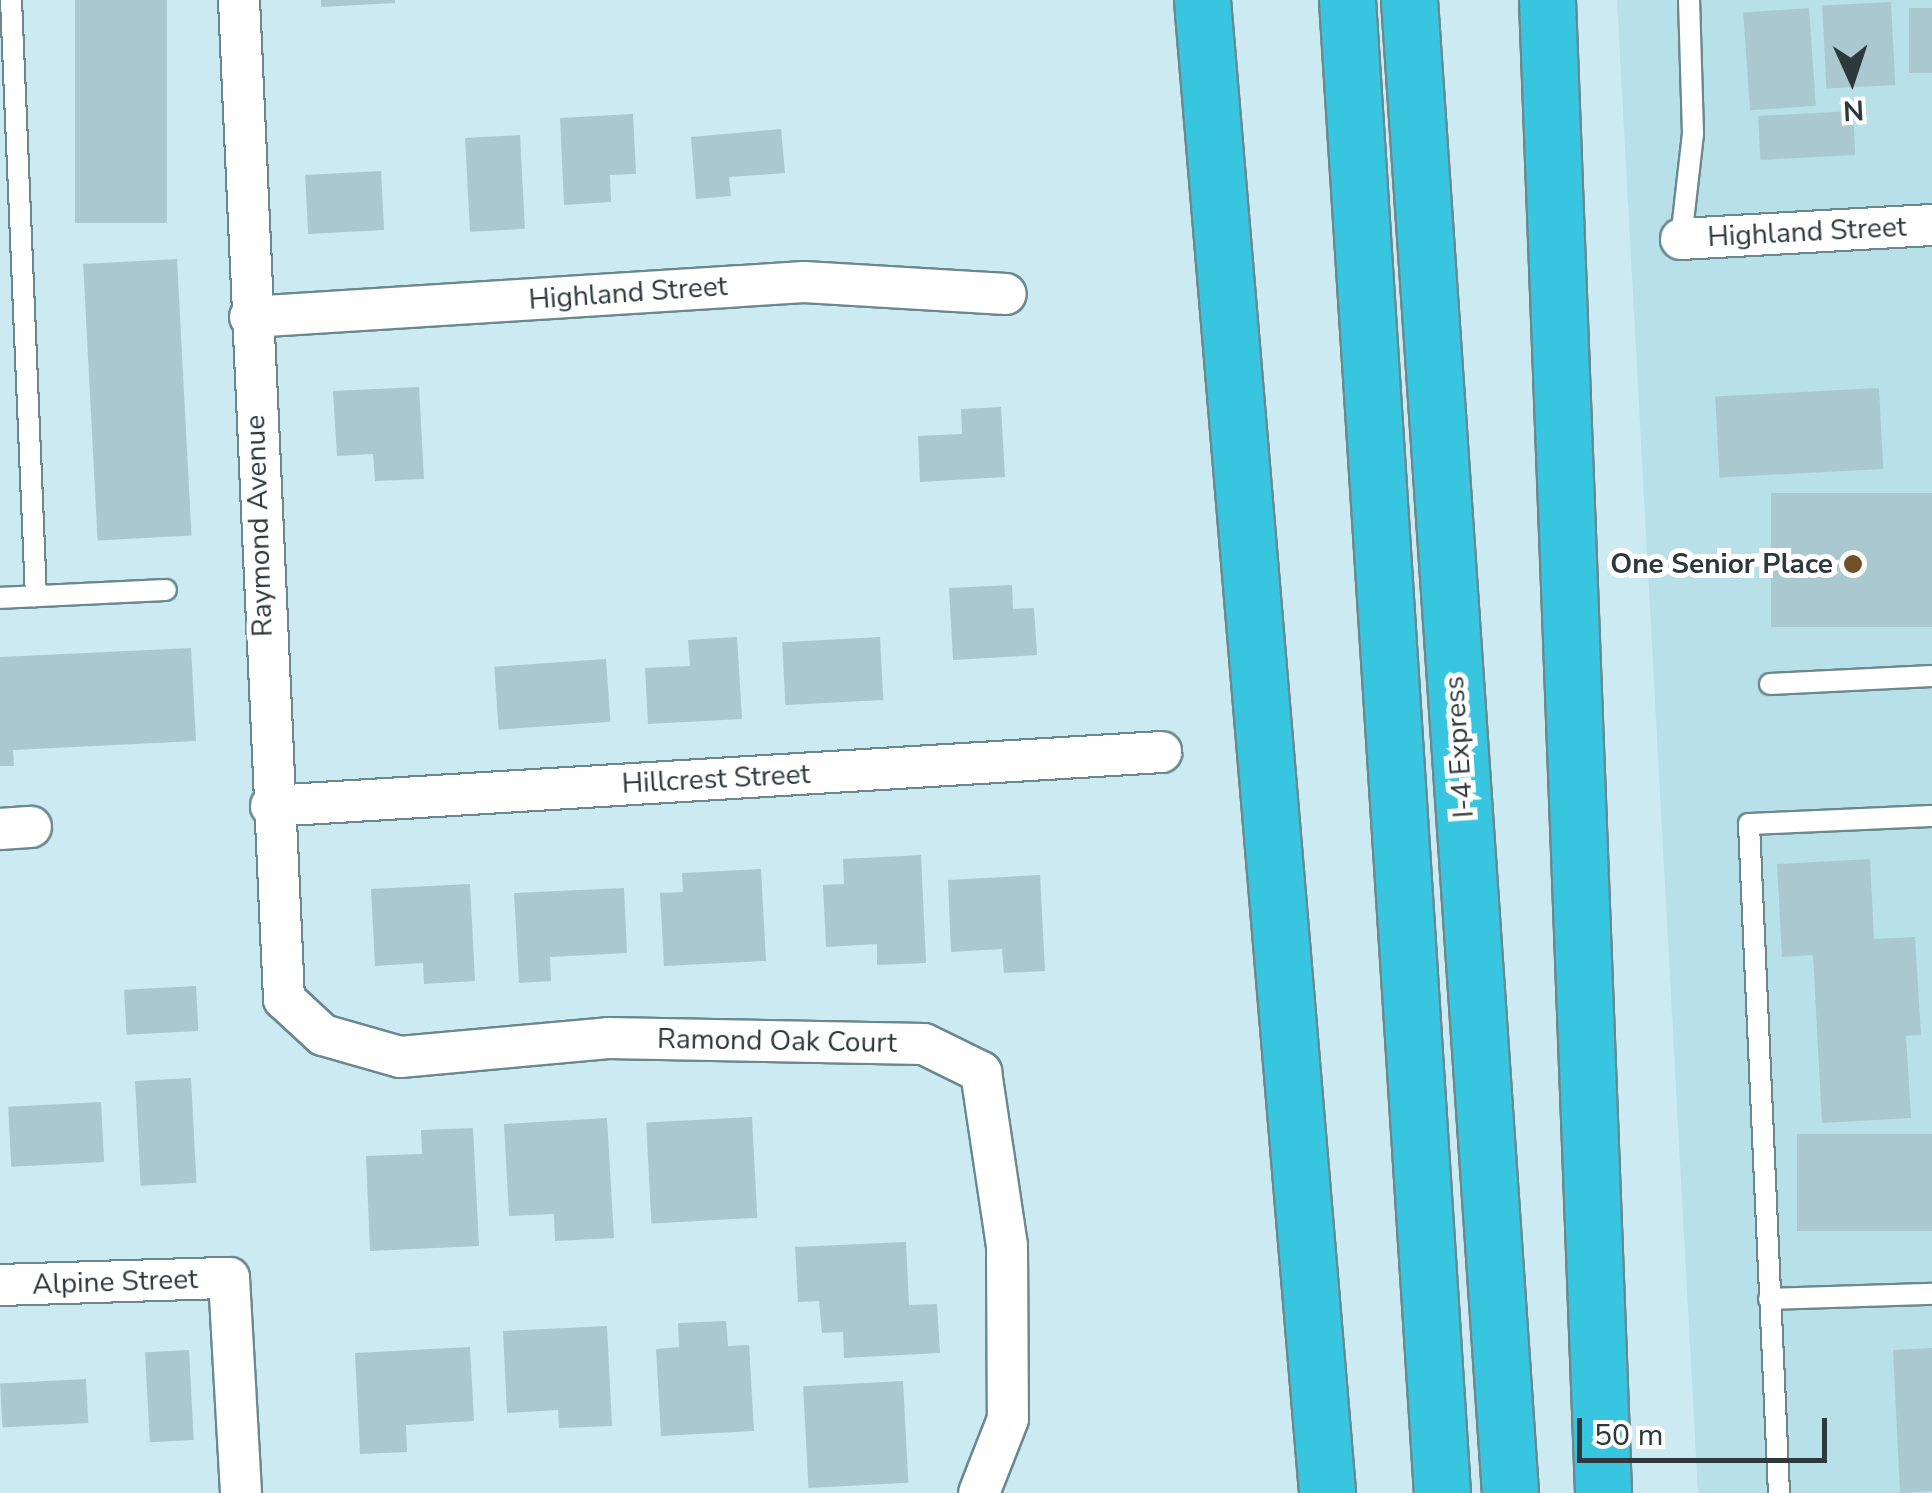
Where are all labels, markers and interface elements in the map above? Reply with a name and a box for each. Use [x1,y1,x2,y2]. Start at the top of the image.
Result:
north arrow [1802,30,1902,130]
text: N [1842,90,1865,129]
street label: Highland Street [1707,210,1907,254]
street label: Highland Street [528,269,728,317]
street label: Raymond Avenue [238,414,280,638]
place label: One Senior Place [1610,547,1833,581]
marker: One Senior Place [1842,553,1864,575]
street label: I-4 Express [1437,675,1481,819]
street label: Hillcrest Street [621,757,811,801]
street label: Ramond Oak Court [657,1022,897,1060]
street label: Alpine Street [32,1262,198,1302]
scale bar [1582,1398,1832,1460]
text: 50 m [1594,1415,1663,1456]

